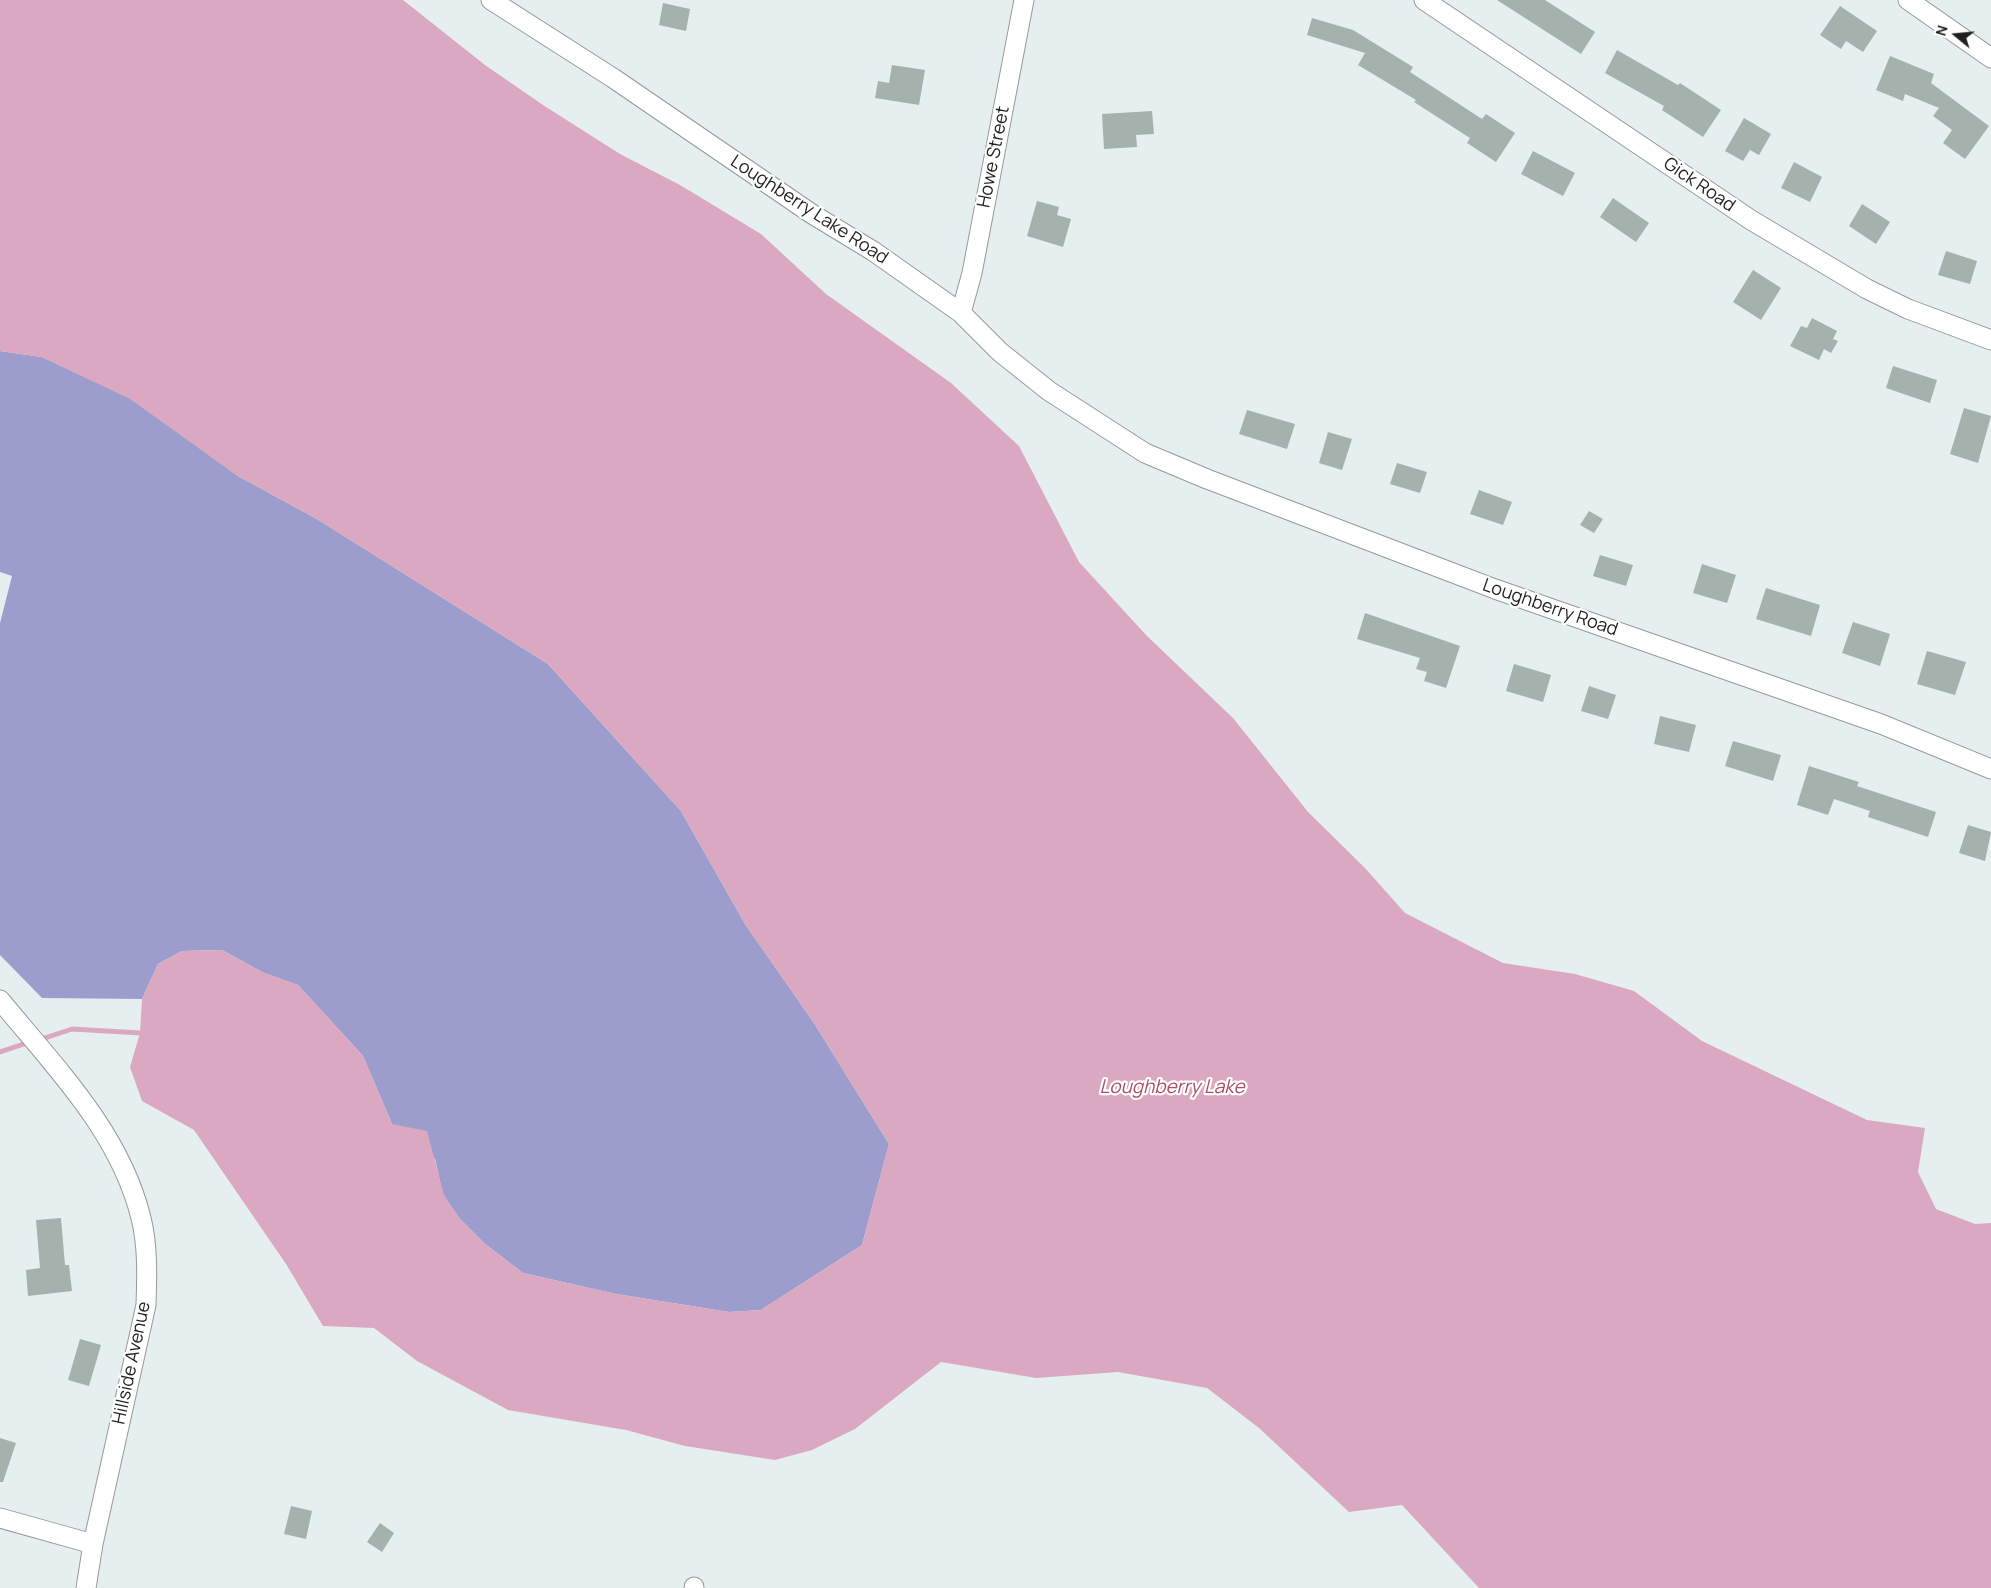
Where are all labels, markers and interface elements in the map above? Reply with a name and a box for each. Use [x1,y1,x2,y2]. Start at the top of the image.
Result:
north arrow [1931,10,1981,60]
text: N [1931,23,1952,38]
street label: Howe Street [974,104,1014,210]
street label: Loughberry Lake Road [726,151,892,269]
street label: Gick Road [1659,153,1739,217]
street label: Loughberry Road [1480,575,1620,641]
water label: Loughberry Lake [1099,1077,1245,1099]
street label: Hillside Avenue [108,1300,156,1426]

